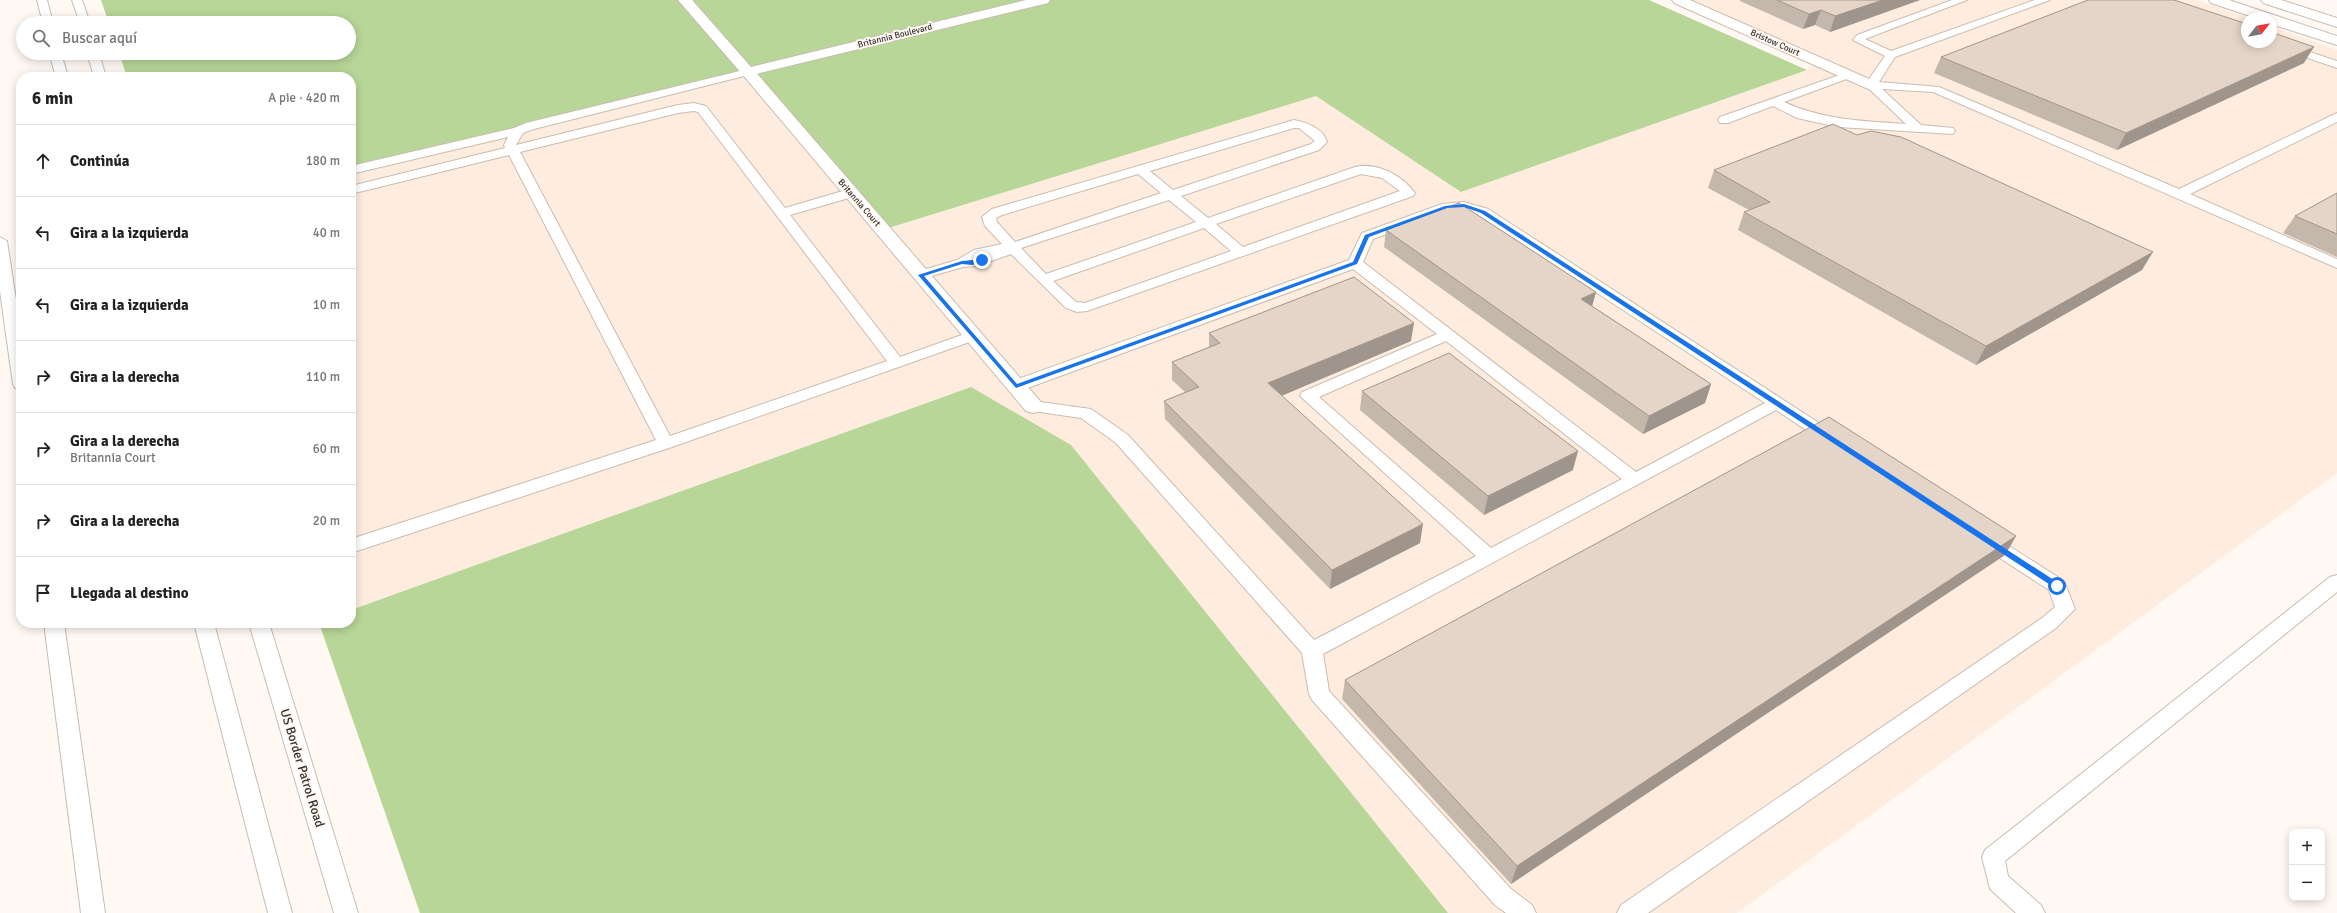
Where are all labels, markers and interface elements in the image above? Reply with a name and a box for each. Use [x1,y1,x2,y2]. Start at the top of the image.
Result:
north arrow [2241,12,2277,48]
search box [16,16,356,60]
street label: Britannia Boulevard [857,21,934,51]
icon: search [30,27,52,49]
street label: Bristow Court [1749,27,1801,59]
text: Buscar aquí [62,29,137,47]
text: 6 min [32,88,73,109]
text: A pie · 420 m [268,90,340,106]
icon: ahead [32,150,54,172]
text: Continúa [70,152,129,170]
text: 180 m [306,153,340,169]
street label: Britannia Court [835,177,883,229]
icon: left [32,222,54,244]
text: Gira a la izquierda [70,224,189,242]
text: 40 m [313,225,340,241]
route end [973,251,991,269]
icon: left [32,294,54,316]
text: Gira a la izquierda [70,296,189,314]
text: 10 m [313,297,340,313]
icon: right [32,366,54,388]
text: Gira a la derecha [70,368,180,386]
text: 110 m [306,369,340,385]
text: Gira a la derecha [70,432,180,450]
icon: right [32,438,54,460]
text: 60 m [313,441,340,457]
text: Britannia Court [70,450,156,466]
icon: right [32,510,54,532]
text: Gira a la derecha [70,512,180,530]
text: 20 m [313,513,340,529]
route start [2048,577,2066,595]
icon: arrive [32,582,54,604]
text: Llegada al destino [70,584,189,602]
street label: US Border Patrol Road [276,707,328,829]
map controls [2289,829,2325,901]
button: + [2289,829,2325,865]
button: − [2289,865,2325,901]

